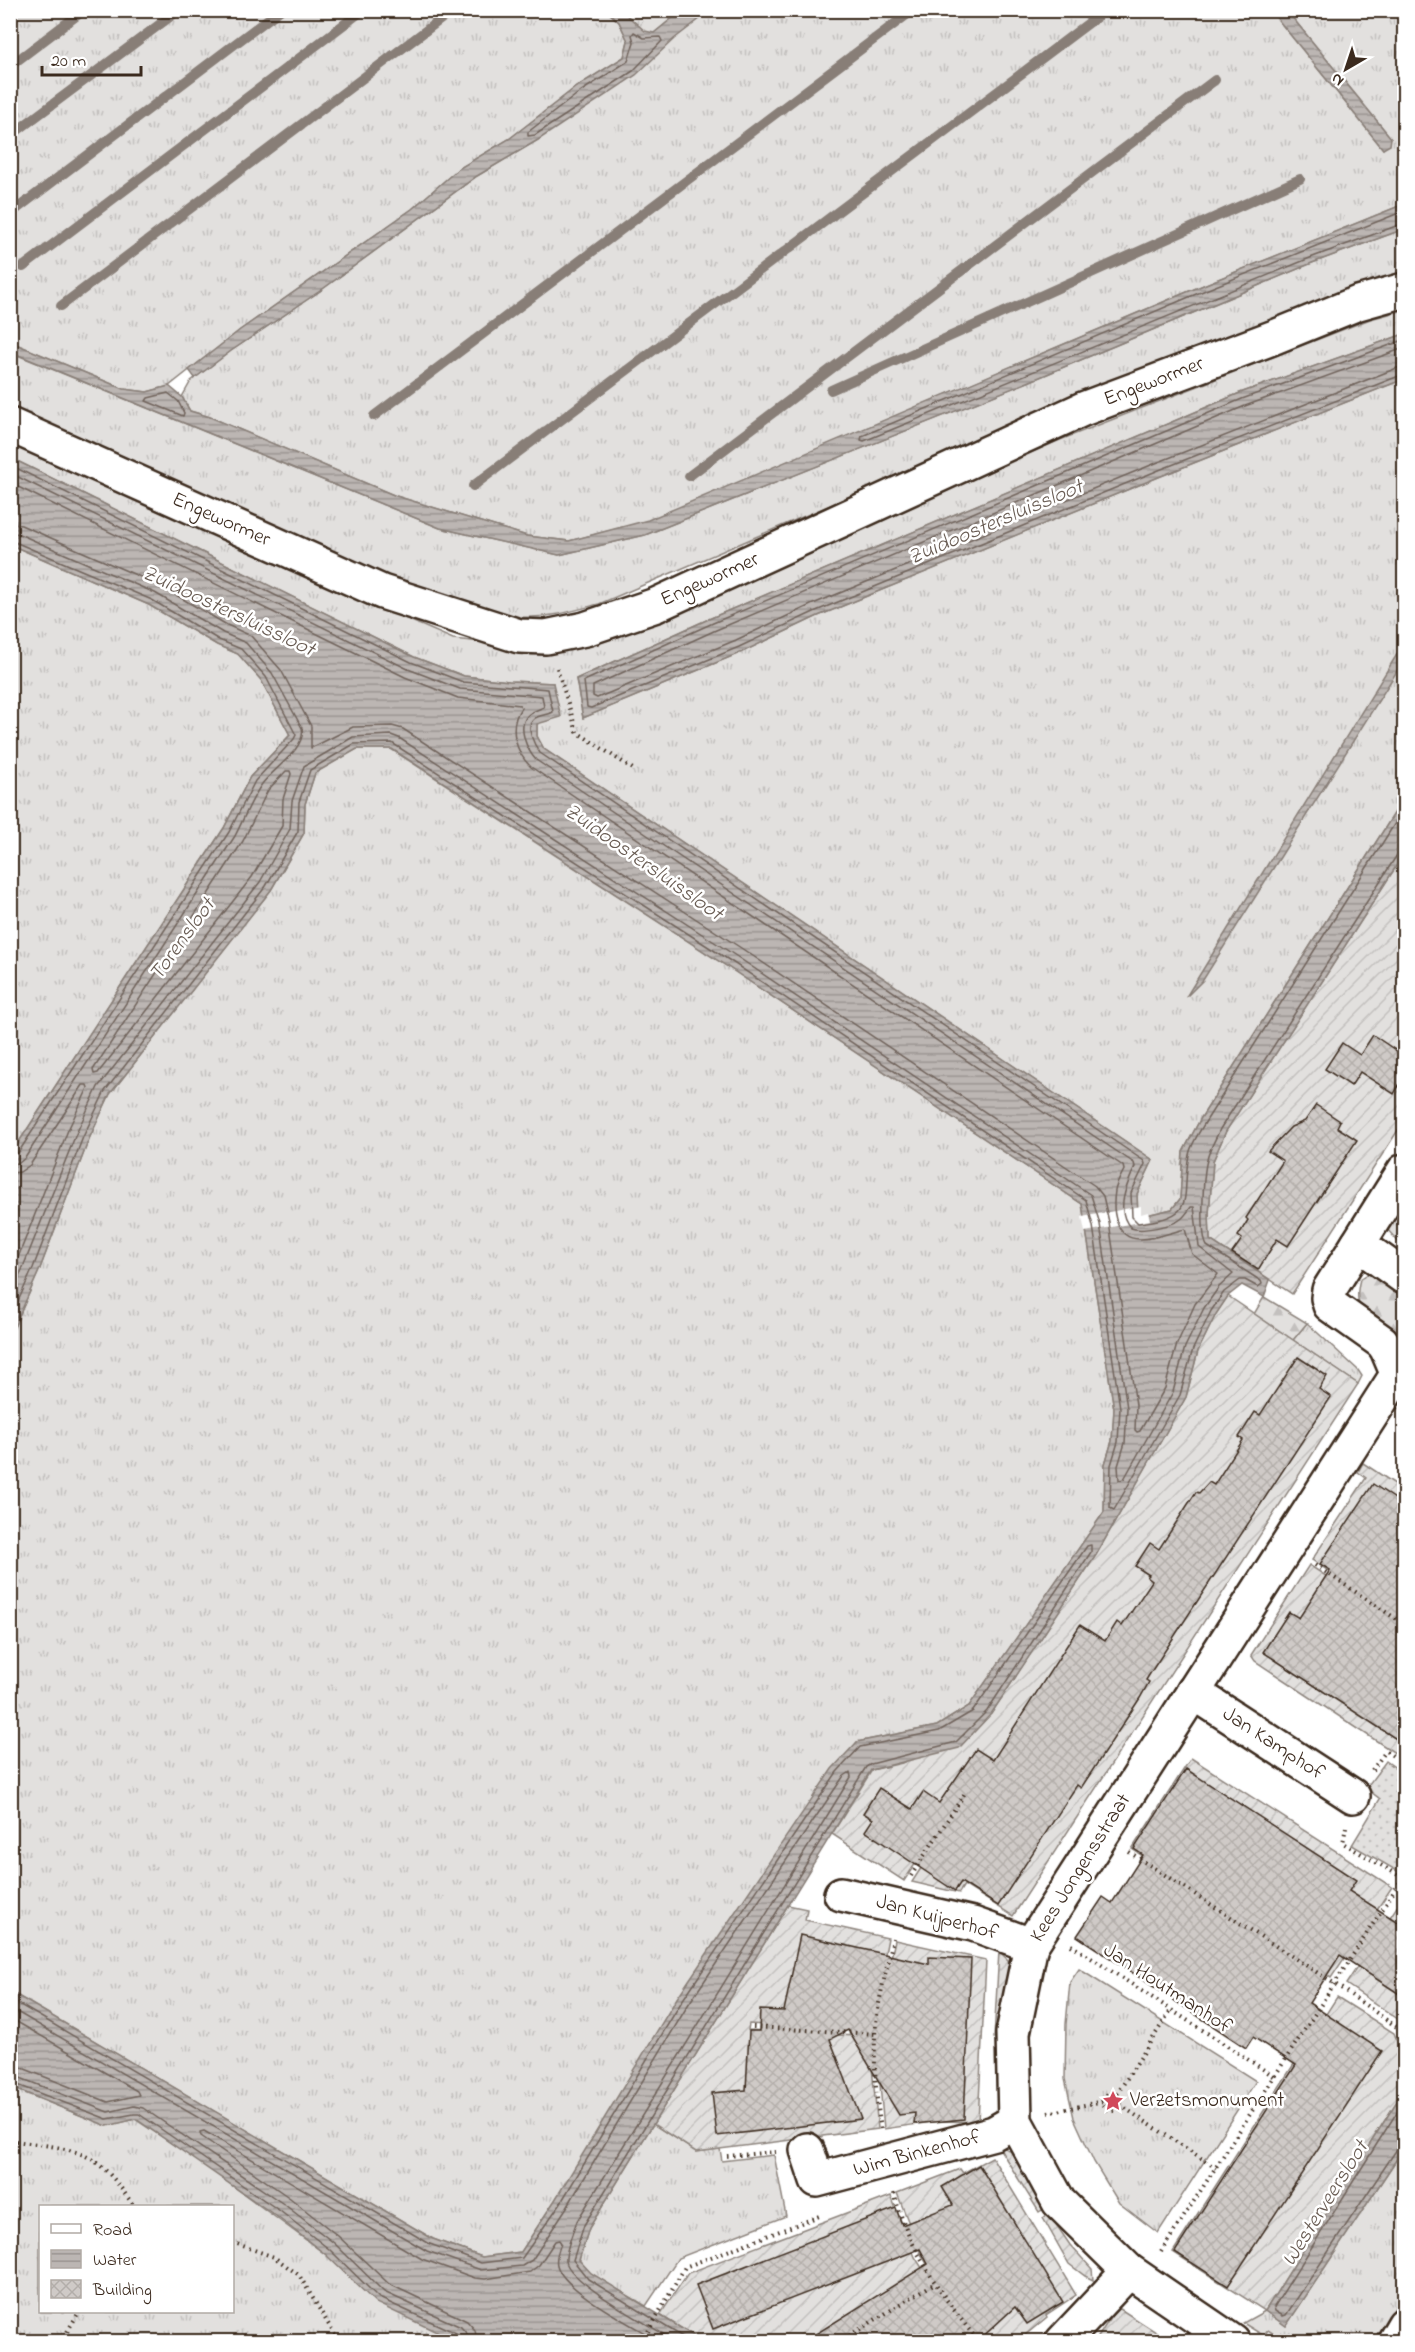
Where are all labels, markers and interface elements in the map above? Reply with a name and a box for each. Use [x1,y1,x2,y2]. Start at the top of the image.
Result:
scale bar [42,39,141,77]
north arrow [1316,39,1376,99]
text: 20 m [51,49,86,75]
text: N [1326,66,1350,92]
street label: Engewormer [1100,349,1210,417]
water label: Zuidoostersluissloot [904,471,1091,574]
street label: Engewormer [166,485,276,557]
street label: Engewormer [656,545,765,617]
water label: Zuidoostersluissloot [136,558,322,667]
water label: Zuidoostersluissloot [557,796,731,931]
water label: Torensloot [142,890,226,988]
street label: Jan Kamphof [1216,1700,1330,1788]
street label: Kees Jongensstraat [1023,1788,1141,1949]
street label: Jan Kuijperhof [873,1887,1002,1949]
street label: Jan Houtmanhof [1097,1936,1237,2042]
place label: Verzetsmonument [1129,2086,1284,2116]
place icon: Verzetsmonument [1101,2089,1125,2113]
street label: Wim Binkenhof [850,2123,984,2185]
water label: Westerveersloot [1275,2133,1379,2273]
legend [39,2205,234,2313]
text: Road [93,2218,132,2244]
text: Water [93,2248,137,2274]
text: Building [92,2278,152,2305]

